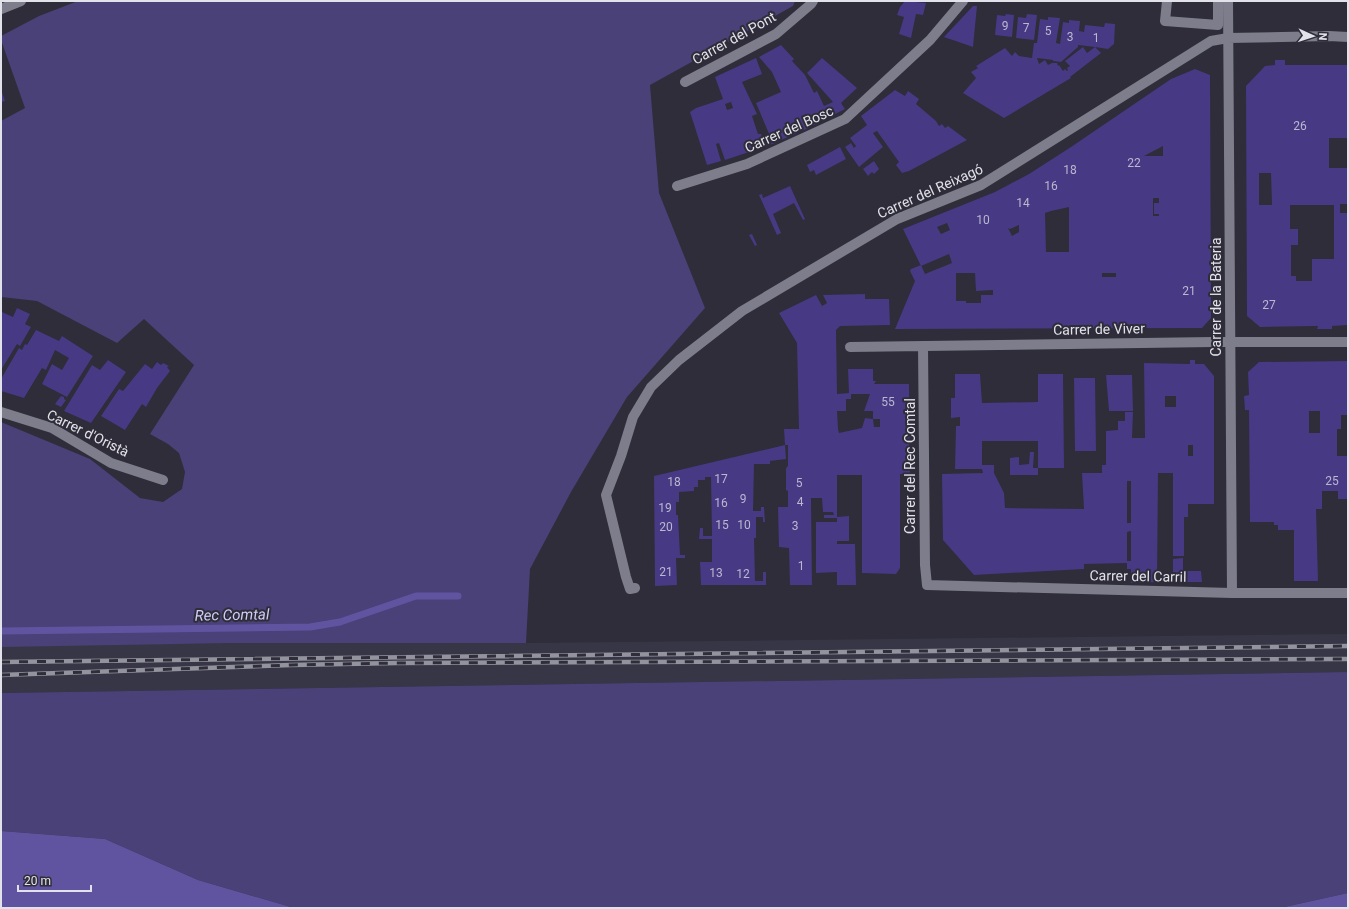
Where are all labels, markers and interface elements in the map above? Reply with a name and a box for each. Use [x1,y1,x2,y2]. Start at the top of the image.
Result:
street label: Carrer del Pont [689,8,779,68]
north arrow [1293,16,1333,56]
house number: 9 [1002,19,1008,33]
house number: 7 [1023,21,1030,35]
house number: 5 [1045,24,1052,38]
house number: 3 [1067,30,1073,44]
house number: 1 [1093,31,1099,45]
text: N [1316,32,1329,41]
street label: Carrer del Bosc [742,102,836,156]
house number: 26 [1293,119,1307,133]
house number: 22 [1127,156,1141,170]
street label: Carrer del Reixagó [875,161,985,221]
house number: 18 [1063,163,1077,177]
house number: 16 [1044,179,1058,193]
house number: 14 [1016,196,1030,210]
house number: 10 [976,213,990,227]
street label: Carrer de la Bateria [1208,237,1224,357]
house number: 21 [1182,284,1196,298]
house number: 27 [1262,298,1276,312]
street label: Carrer de Viver [1053,320,1145,338]
house number: 55 [881,395,895,409]
street label: Carrer del Rec Comtal [902,398,918,534]
street label: Carrer d'Oristà [44,406,132,460]
house number: 17 [714,472,728,486]
house number: 25 [1325,474,1339,488]
house number: 18 [667,475,681,489]
house number: 5 [796,476,803,490]
house number: 9 [740,492,746,506]
house number: 4 [797,495,804,509]
house number: 16 [714,496,728,510]
house number: 19 [658,501,672,515]
house number: 15 [715,518,729,532]
house number: 10 [737,518,751,532]
house number: 3 [792,519,798,533]
house number: 20 [659,520,673,534]
house number: 1 [798,559,804,573]
house number: 21 [659,565,673,579]
house number: 13 [709,566,723,580]
house number: 12 [736,567,750,581]
street label: Carrer del Carril [1089,567,1187,585]
water label: Rec Comtal [194,605,270,625]
scale bar [18,867,91,893]
text: 20 m [24,874,51,888]

